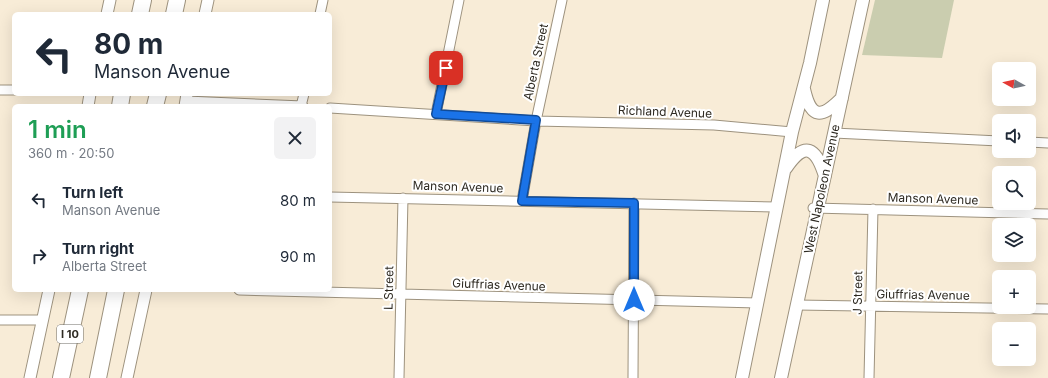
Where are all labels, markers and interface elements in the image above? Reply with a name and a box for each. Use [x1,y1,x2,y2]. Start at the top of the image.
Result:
street label: Alberta Street [520,22,551,102]
text: 80 m [94,27,163,61]
icon: left [28,28,80,80]
pin [429,51,463,85]
icon: arrive [435,57,457,79]
text: Manson Avenue [94,61,230,82]
north arrow [992,62,1036,106]
map controls [992,62,1036,366]
street label: Richland Avenue [618,102,712,121]
button: sound [992,114,1036,158]
text: 1 min [28,115,87,144]
button: close [274,117,316,159]
street label: West Napoleon Avenue [800,123,843,255]
text: 360 m · 20:50 [28,145,114,161]
button: search [992,166,1036,210]
street label: Manson Avenue [412,177,504,196]
text: Turn left [62,183,123,202]
icon: left [28,189,50,211]
street label: Manson Avenue [887,189,979,208]
text: 80 m [280,191,316,210]
text: Manson Avenue [62,202,160,218]
button: layers [992,218,1036,262]
text: Turn right [62,239,134,258]
icon: right [28,245,50,267]
text: 90 m [280,247,316,266]
text: Alberta Street [62,258,147,274]
street label: L Street [381,266,396,310]
button: + [992,270,1036,314]
street label: J Street [850,271,865,315]
street label: Giuffrias Avenue [452,275,546,294]
position arrow [613,279,655,321]
street label: Giuffrias Avenue [876,286,970,303]
button: − [992,322,1036,366]
road number: I 10 [57,325,83,343]

